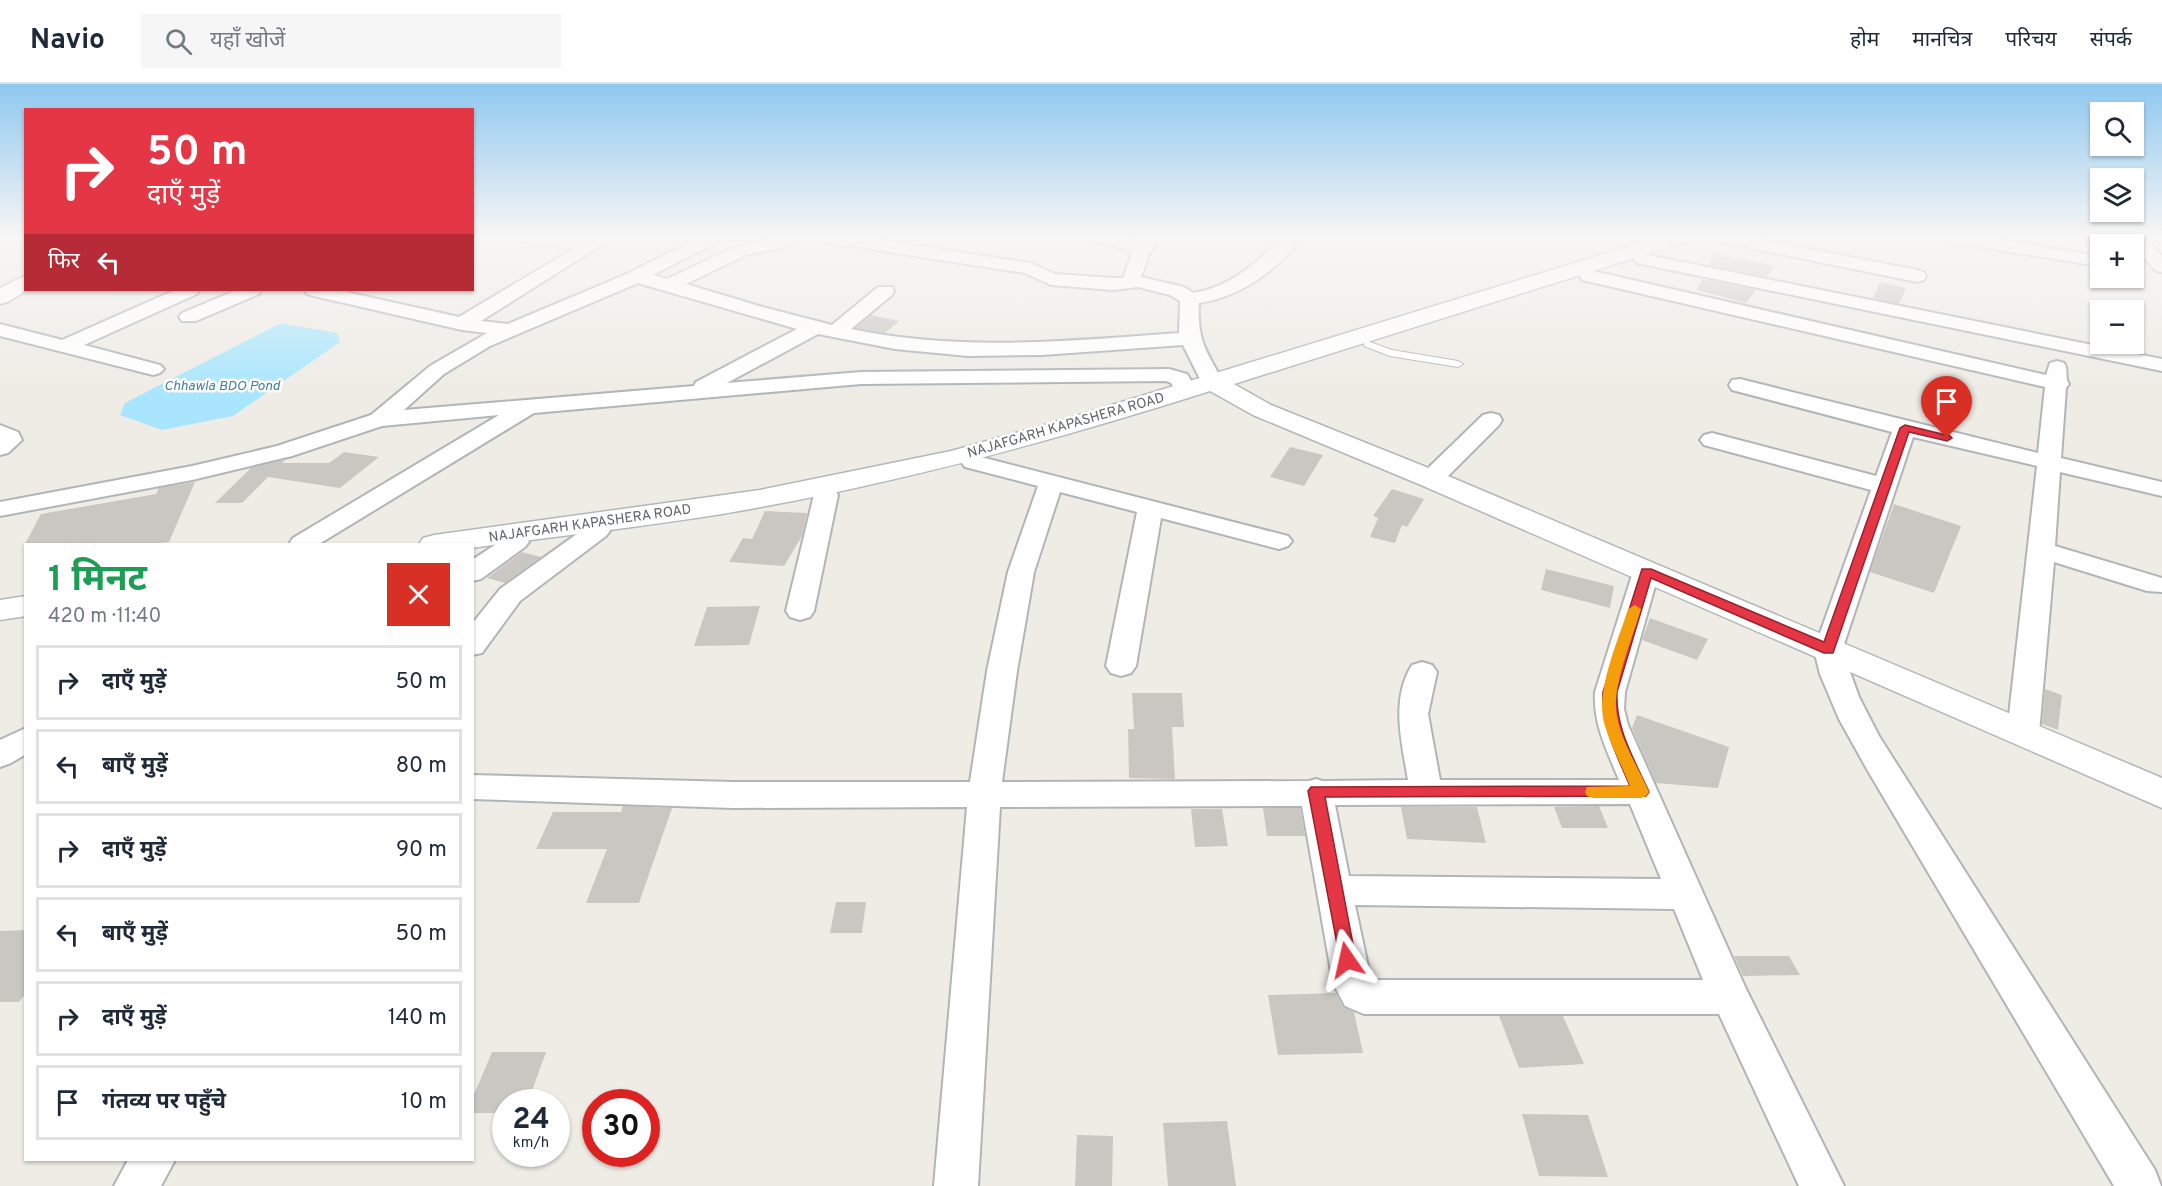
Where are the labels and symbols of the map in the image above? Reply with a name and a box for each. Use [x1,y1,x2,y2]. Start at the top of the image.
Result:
pin [1921,376,1972,438]
water label: Chhawla BDO Pond [164,378,281,395]
street label: NAJAFGARH KAPASHERA ROAD [965,390,1167,462]
street label: NAJAFGARH KAPASHERA ROAD [488,501,692,547]
position arrow [1315,928,1379,992]
speed limit sign: 30 [582,1089,660,1167]

